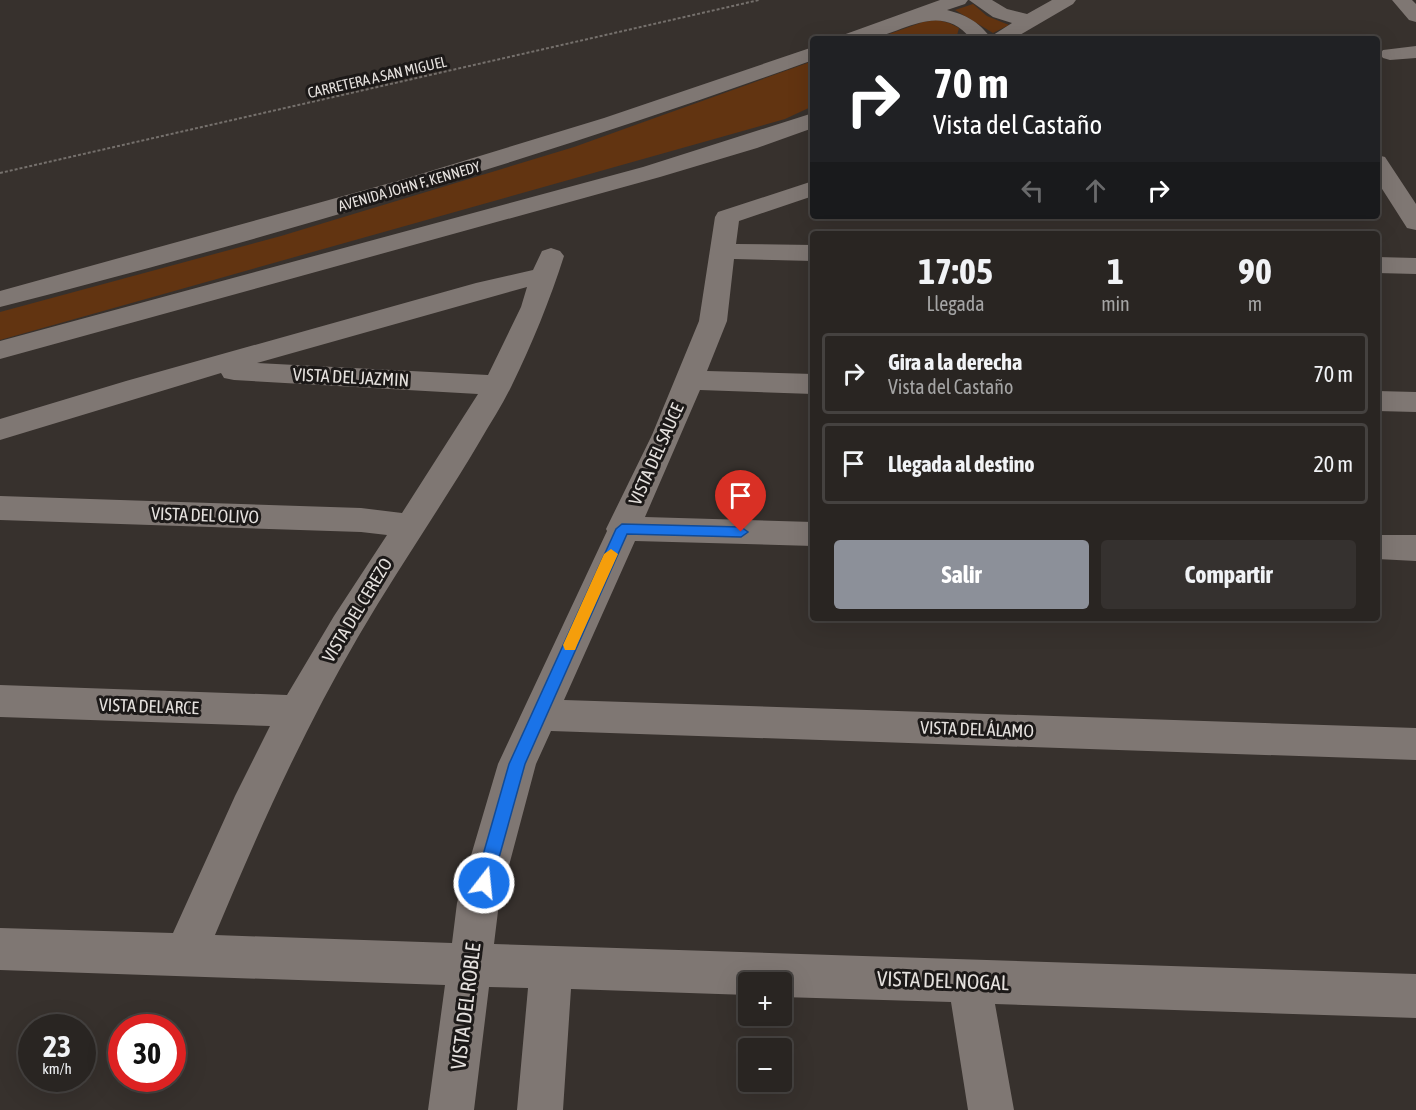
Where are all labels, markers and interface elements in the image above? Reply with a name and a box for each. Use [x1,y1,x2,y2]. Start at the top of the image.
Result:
street label: CARRETERA A SAN MIGUEL [306,53,448,101]
text: 70 m [933,59,1008,107]
icon: right [834,60,912,138]
text: Vista del Castaño [933,109,1102,140]
street label: AVENIDA JOHN F. KENNEDY [336,157,482,214]
icon: left [1016,174,1049,207]
icon: ahead [1079,174,1112,207]
icon: right [1142,174,1175,207]
text: 17:05 [918,250,993,292]
text: 1 [1107,250,1124,292]
text: 90 [1238,250,1272,292]
text: Llegada [926,292,985,315]
text: min [1101,292,1130,315]
text: m [1248,292,1262,315]
text: Gira a la derecha [888,349,1022,375]
icon: right [837,357,870,390]
text: 70 m [1313,361,1353,387]
street label: VISTA DEL JAZMIN [292,363,410,391]
text: Vista del Castaño [888,375,1013,398]
street label: VISTA DEL SAUCE [624,399,688,508]
icon: arrive [837,447,870,480]
text: Llegada al destino [888,451,1035,477]
text: 20 m [1313,451,1353,477]
pin [715,470,766,532]
icon: arrive [724,479,757,512]
street label: VISTA DEL OLIVO [151,503,259,527]
button: Salir [834,540,1089,609]
button: Compartir [1101,540,1356,609]
street label: VISTA DEL CEREZO [318,554,396,666]
street label: VISTA DEL ARCE [99,694,200,718]
street label: VISTA DEL ÁLAMO [920,717,1034,741]
position arrow [452,851,516,915]
street label: VISTA DEL ROBLE [445,941,485,1071]
street label: VISTA DEL NOGAL [877,966,1009,994]
map controls [738,972,792,1092]
button: + [738,972,792,1026]
speed limit sign: 30 [108,1014,186,1092]
text: 23 [43,1029,71,1063]
button: − [738,1038,792,1092]
text: km/h [42,1060,72,1077]

